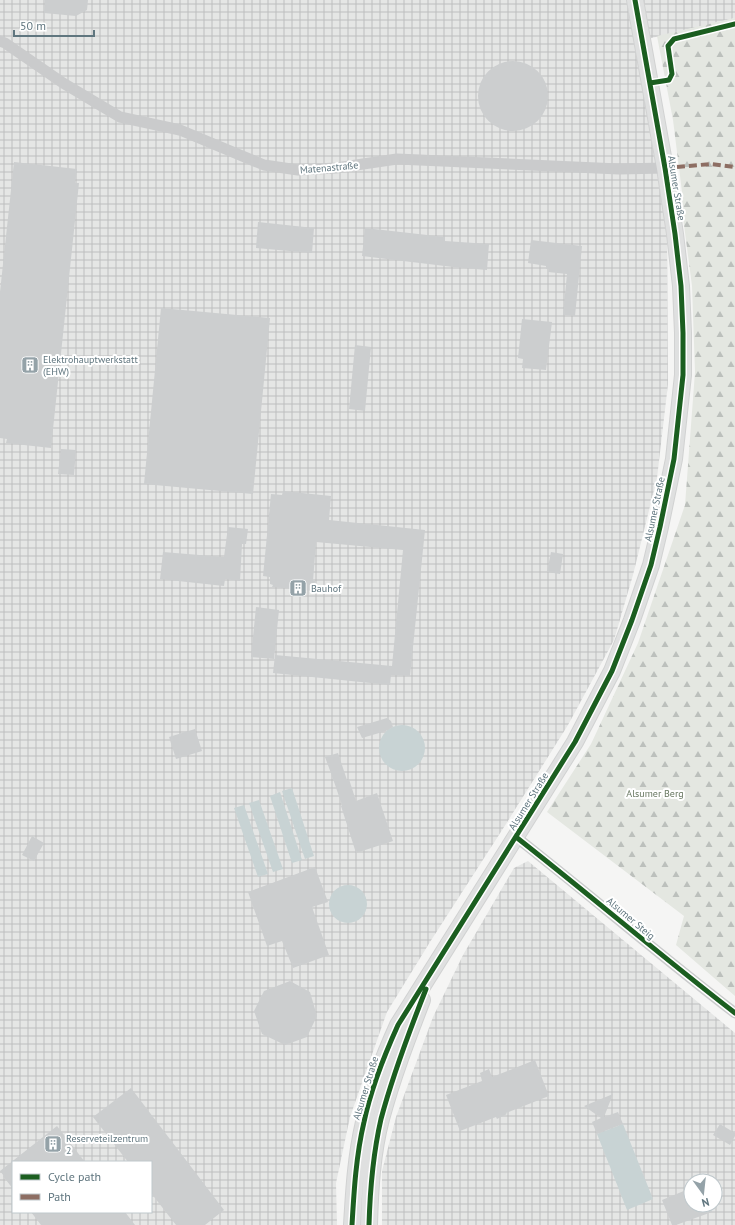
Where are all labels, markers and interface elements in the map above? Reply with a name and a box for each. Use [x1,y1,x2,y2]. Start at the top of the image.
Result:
scale bar [14,12,94,38]
text: 50 m [20,18,46,33]
street label: Alsumer Straße [665,155,688,222]
street label: Matenastraße [299,158,359,177]
place label: Elektrohauptwerkstatt (EHW) [43,353,138,378]
building icon: Elektrohauptwerkstatt (EHW) [20,355,40,375]
street label: Alsumer Straße [641,476,668,543]
building icon: Bauhof [288,578,308,598]
place label: Bauhof [311,582,342,595]
street label: Alsumer Straße [506,770,551,833]
park label: Alsumer Berg [626,787,684,800]
street label: Alsumer Steig [604,894,658,942]
street label: Alsumer Straße [350,1055,381,1121]
place label: Reserveteilzentrum 2 [66,1132,148,1157]
building icon: Reserveteilzentrum 2 [43,1134,63,1154]
legend [12,1161,152,1213]
text: Cycle path [48,1169,101,1184]
north arrow [683,1173,723,1213]
text: Path [48,1189,71,1204]
text: N [700,1195,711,1210]

